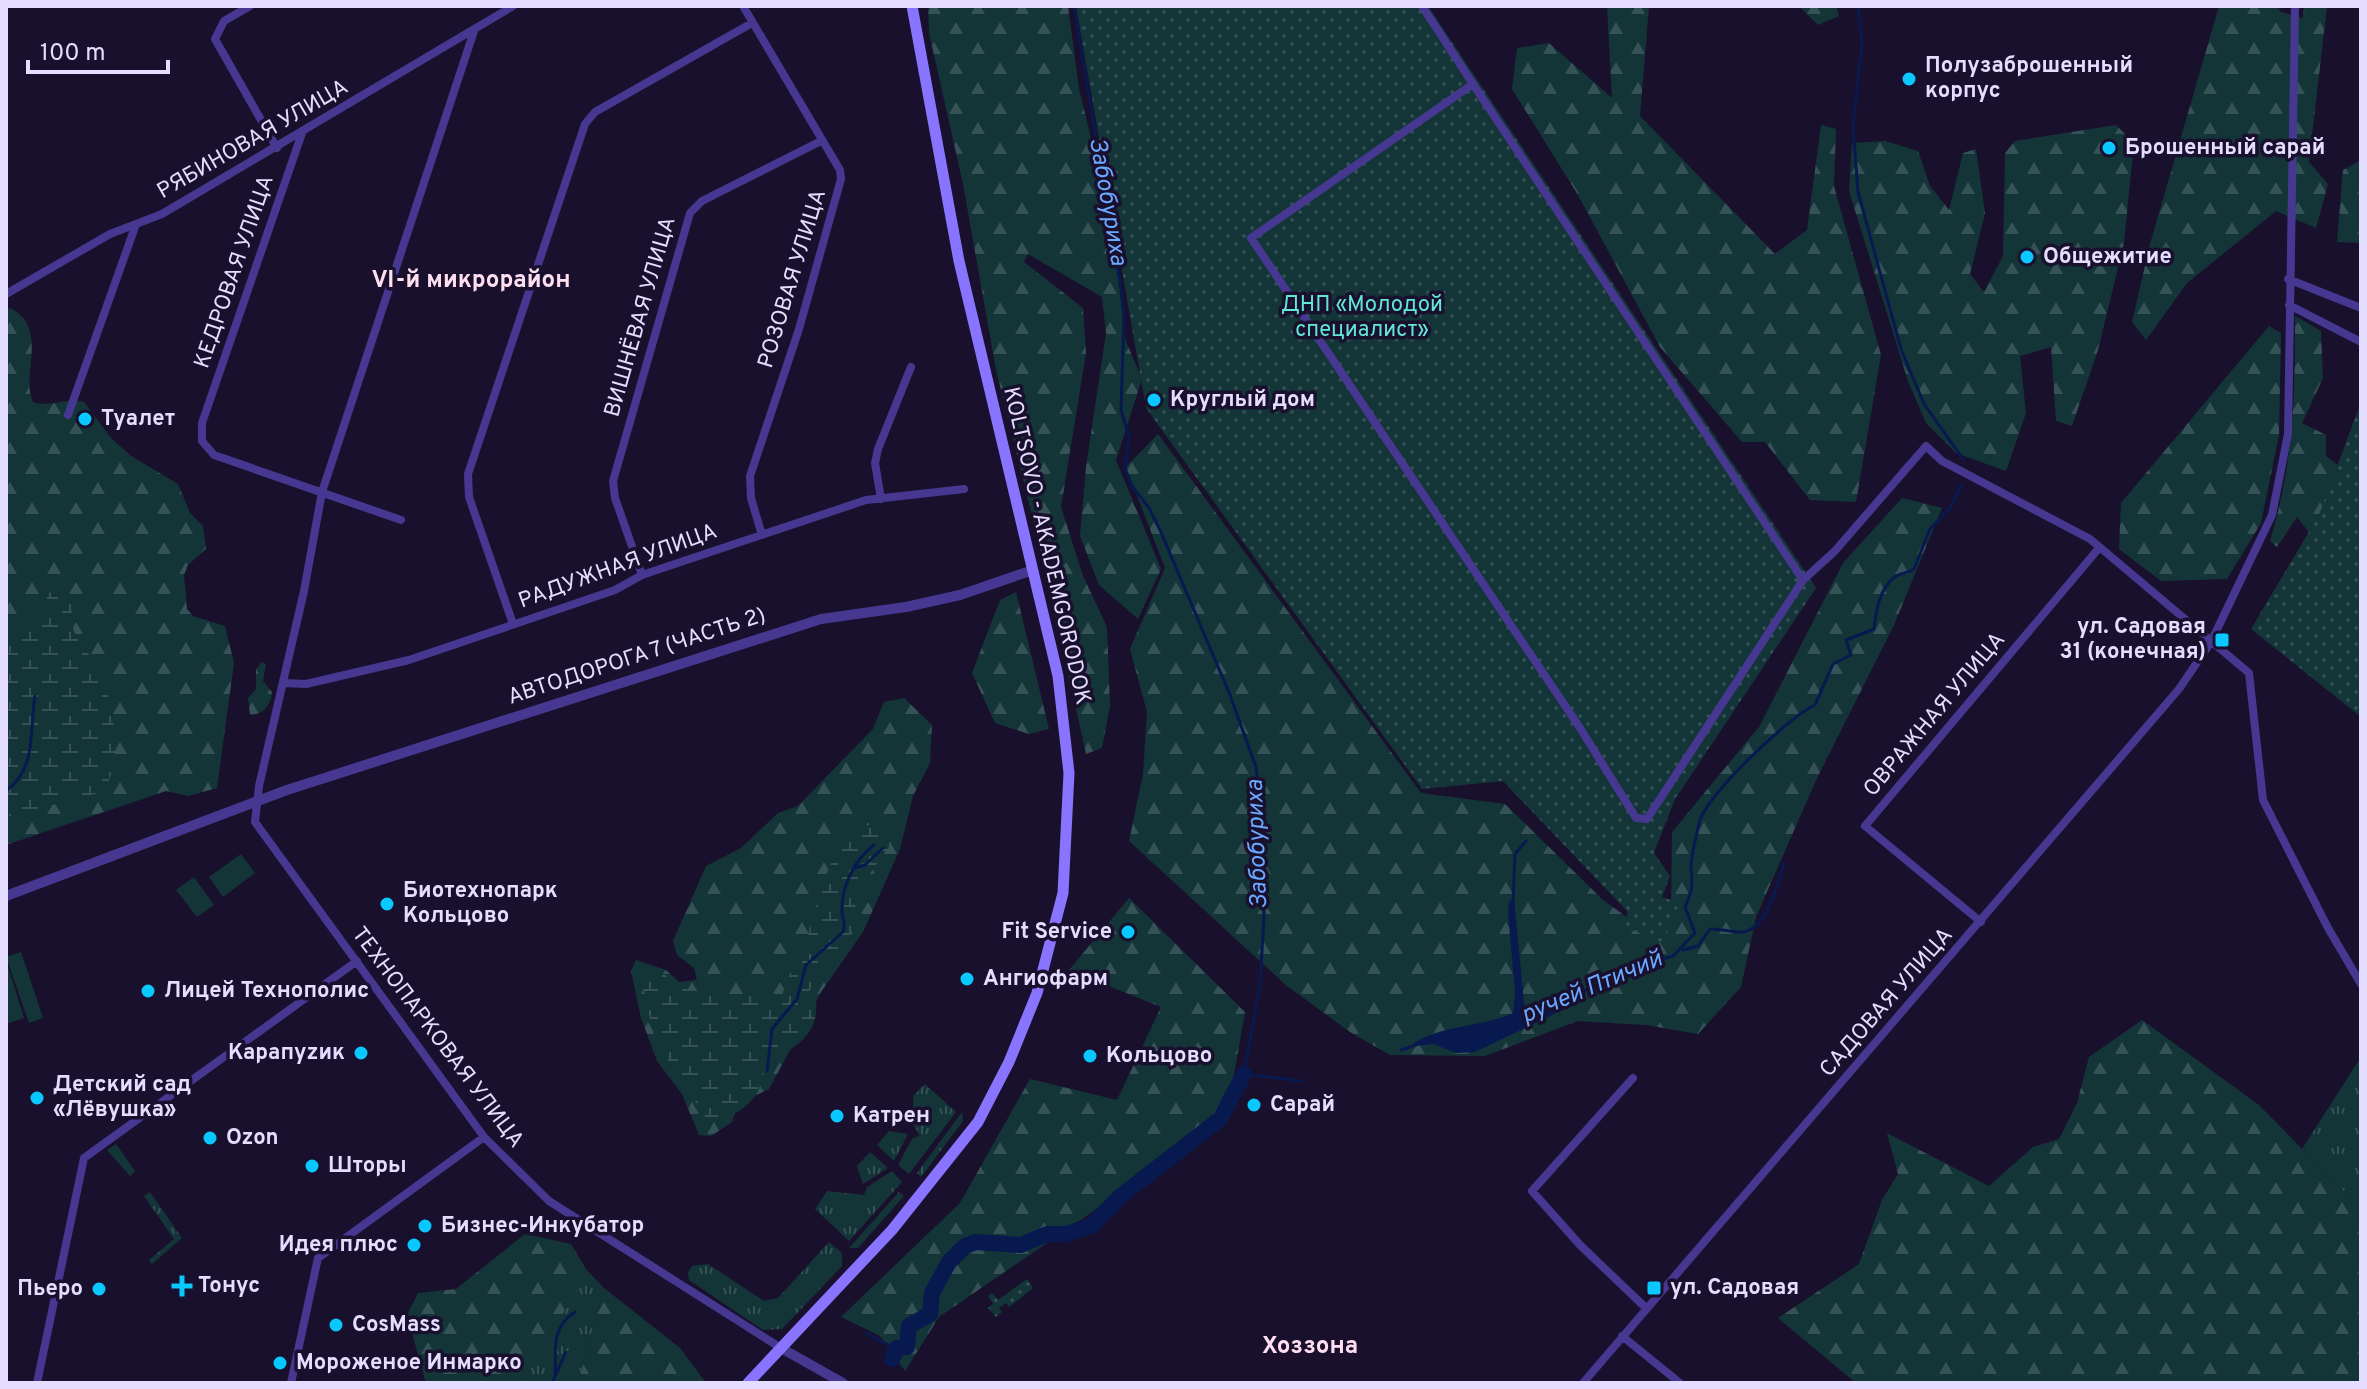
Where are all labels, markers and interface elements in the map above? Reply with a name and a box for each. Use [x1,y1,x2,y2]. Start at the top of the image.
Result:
scale bar [28,24,168,74]
text: 100 m [40,39,106,69]
place label: Полузаброшенный корпус [1925,53,2133,105]
marker: Полузаброшенный корпус [1900,70,1918,88]
street label: РЯБИНОВАЯ УЛИЦА [153,74,353,206]
place label: Брошенный сарай [2125,135,2325,162]
water label: Забобуриха [1081,136,1133,269]
marker: Брошенный сарай [2100,139,2118,157]
street label: КЕДРОВАЯ УЛИЦА [189,172,281,372]
street label: РОЗОВАЯ УЛИЦА [753,186,833,372]
street label: ВИШНЁВАЯ УЛИЦА [598,213,682,420]
place label: Общежитие [2043,244,2172,271]
marker: Общежитие [2018,248,2036,266]
district label: VI-й микрорайон [371,266,571,296]
park label: ДНП «Молодой специалист» [1281,292,1443,344]
street label: KOLTSOVO - AKADEMGORODOK [996,384,1096,708]
place label: Круглый дом [1170,387,1315,414]
marker: Круглый дом [1145,391,1163,409]
place label: Туалет [101,406,175,433]
marker: Туалет [76,410,94,428]
street label: РАДУЖНАЯ УЛИЦА [515,519,721,615]
street label: АВТОДОРОГА 7 (ЧАСТЬ 2) [505,602,769,712]
place label: ул. Садовая 31 (конечная) [2060,614,2206,666]
street label: ОВРАЖНАЯ УЛИЦА [1858,627,2012,803]
marker: ул. Садовая 31 (конечная) [2213,631,2231,649]
water label: Забобуриха [1241,779,1275,909]
place label: Биотехнопарк Кольцово [403,878,558,930]
marker: Биотехнопарк Кольцово [378,895,396,913]
place label: Fit Service [1002,919,1112,946]
street label: ТЕХНОПАРКОВАЯ УЛИЦА [345,922,529,1154]
marker: Fit Service [1119,923,1137,941]
street label: САДОВАЯ УЛИЦА [1815,923,1959,1083]
water label: ручей Птичий [1517,944,1668,1031]
place label: Ангиофарм [983,966,1108,993]
marker: Ангиофарм [958,970,976,988]
place label: Лицей Технополис [164,978,369,1005]
marker: Лицей Технополис [139,982,157,1000]
place label: Карапуzик [228,1040,345,1067]
place label: Кольцово [1106,1043,1212,1070]
marker: Карапуzик [352,1044,370,1062]
marker: Кольцово [1081,1047,1099,1065]
place label: Детский сад «Лёвушка» [53,1072,191,1124]
marker: Детский сад «Лёвушка» [28,1089,46,1107]
place label: Сарай [1270,1092,1335,1119]
marker: Сарай [1245,1096,1263,1114]
place label: Катрен [853,1103,930,1130]
marker: Катрен [828,1107,846,1125]
place label: Ozon [226,1125,279,1152]
marker: Ozon [201,1129,219,1147]
place label: Шторы [328,1153,407,1180]
marker: Шторы [303,1157,321,1175]
place label: Бизнес-Инкубатор [441,1213,644,1240]
marker: Бизнес-Инкубатор [416,1217,434,1235]
place label: Идея плюс [279,1232,398,1259]
marker: Идея плюс [405,1236,423,1254]
place label: Тонус [198,1273,260,1300]
place label: ул. Садовая [1670,1275,1799,1302]
place label: Пьеро [17,1276,83,1303]
marker: Тонус [173,1277,191,1295]
marker: ул. Садовая [1645,1279,1663,1297]
marker: Пьеро [90,1280,108,1298]
place label: CosMass [352,1312,441,1339]
marker: CosMass [327,1316,345,1334]
district label: Хоззона [1262,1332,1358,1362]
place label: Мороженое Инмарко [296,1350,522,1377]
marker: Мороженое Инмарко [271,1354,289,1372]

